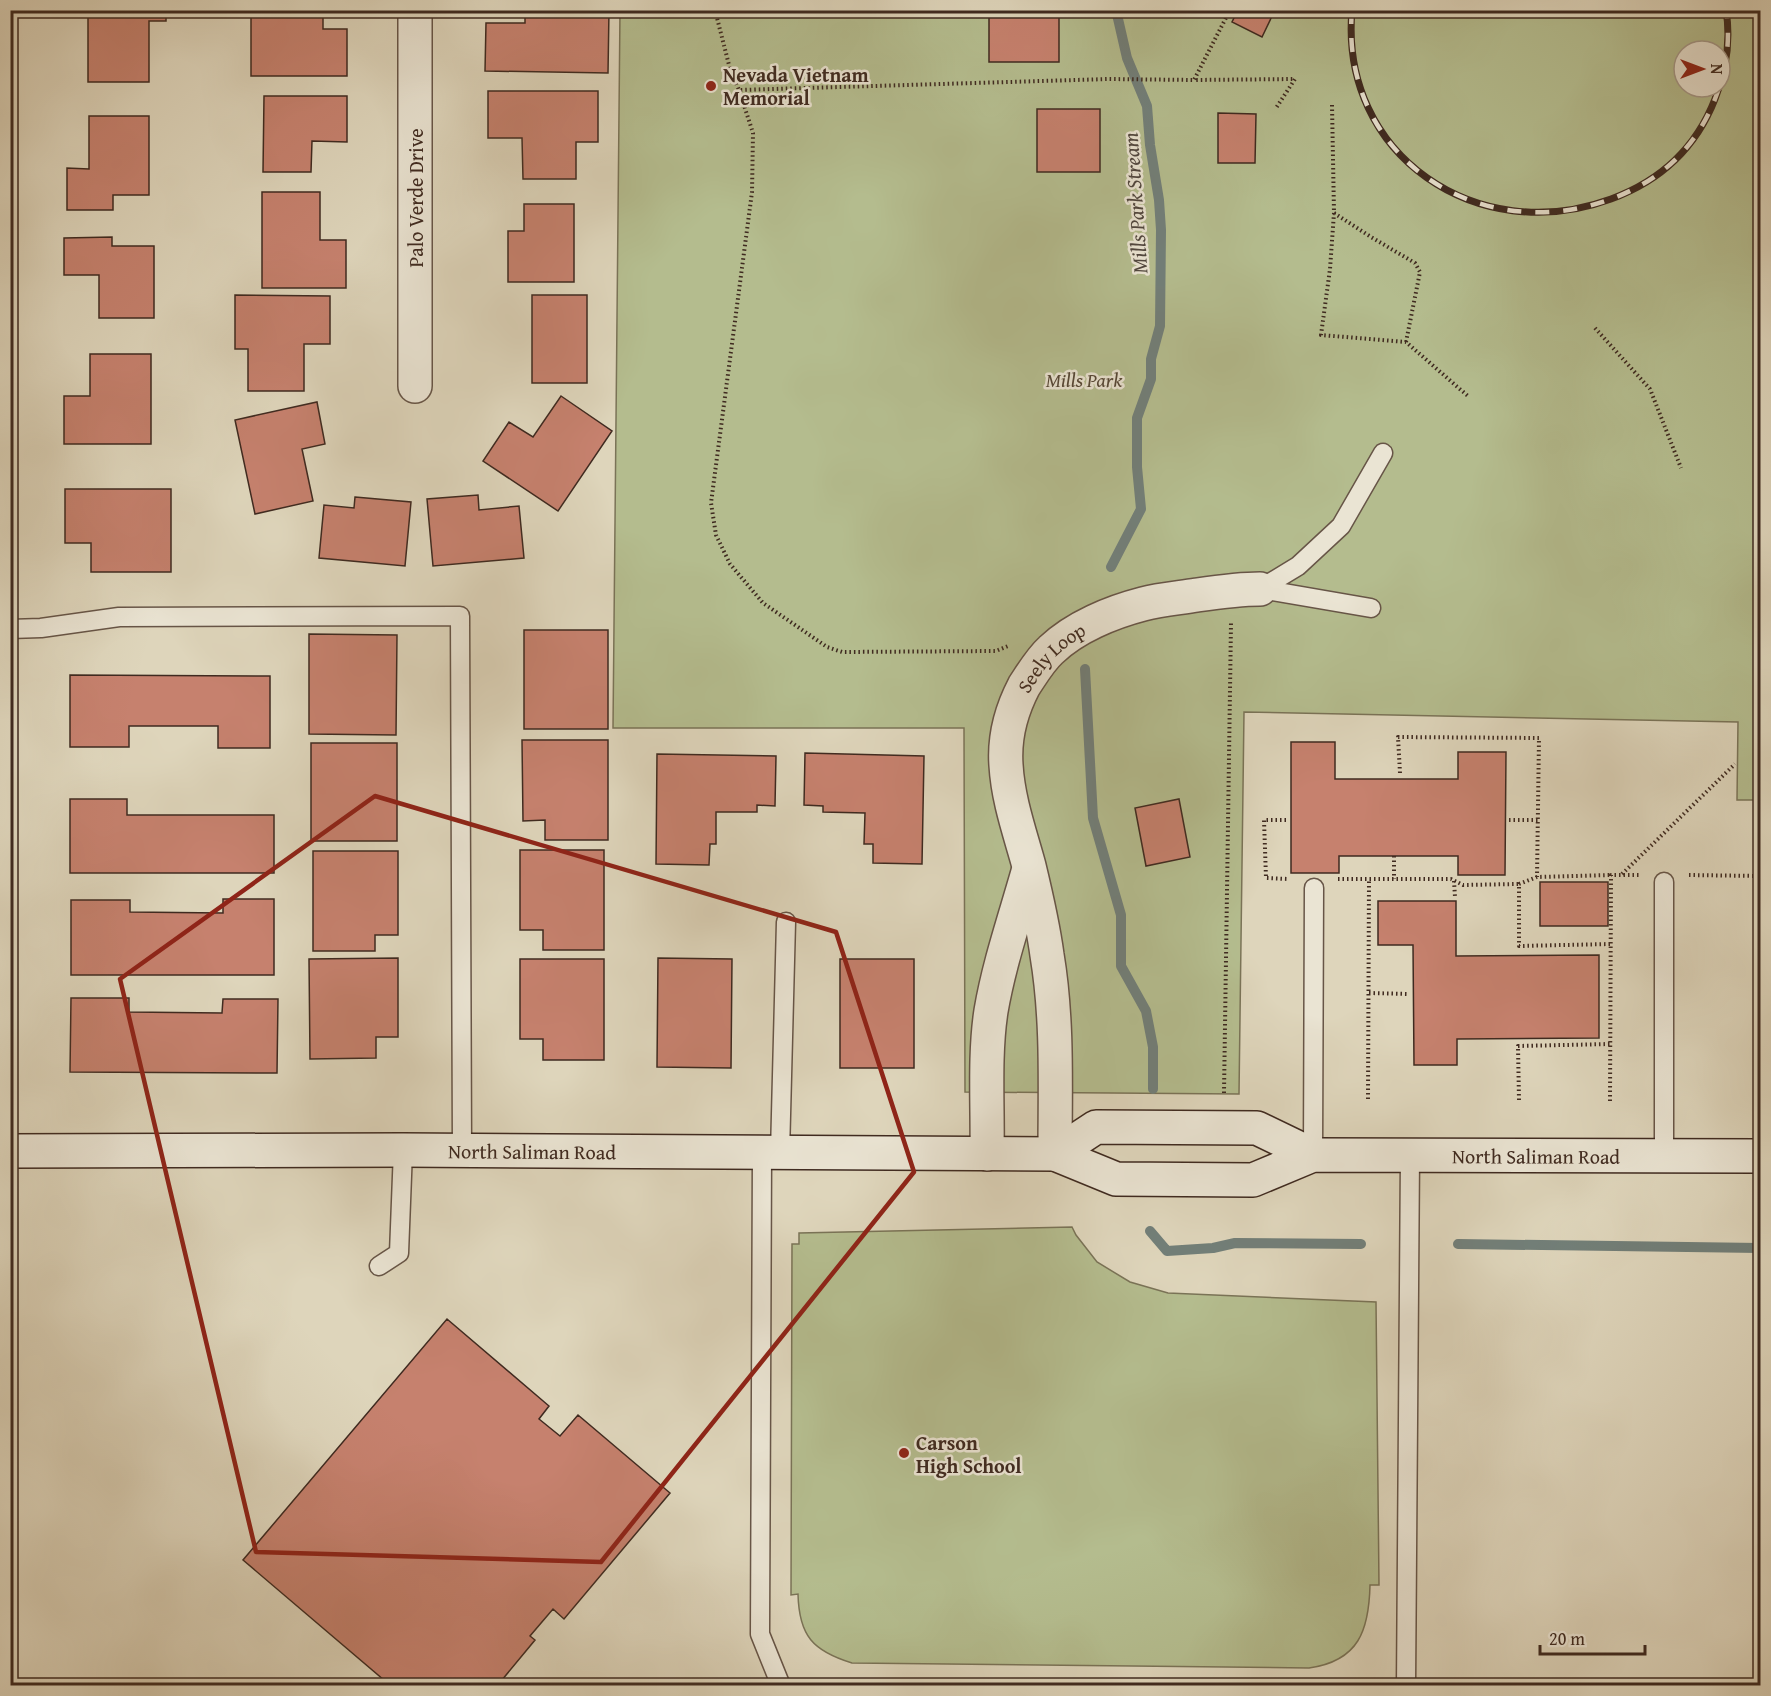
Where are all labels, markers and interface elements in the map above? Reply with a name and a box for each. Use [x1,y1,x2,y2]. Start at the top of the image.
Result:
north arrow [1672,39,1732,99]
place label: Nevada Vietnam Memorial [723,60,869,112]
text: N [1705,64,1729,75]
marker: Nevada Vietnam Memorial [704,79,718,93]
street label: Palo Verde Drive [401,128,430,268]
water label: Mills Park Stream [1115,131,1155,275]
park label: Mills Park [1046,365,1123,394]
street label: Seely Loop [1009,614,1091,698]
street label: North Saliman Road [448,1136,616,1166]
street label: North Saliman Road [1452,1141,1620,1170]
place label: Carson High School [916,1428,1022,1480]
marker: Carson High School [897,1446,911,1460]
scale bar [1540,1618,1645,1656]
text: 20 m [1549,1625,1585,1652]

